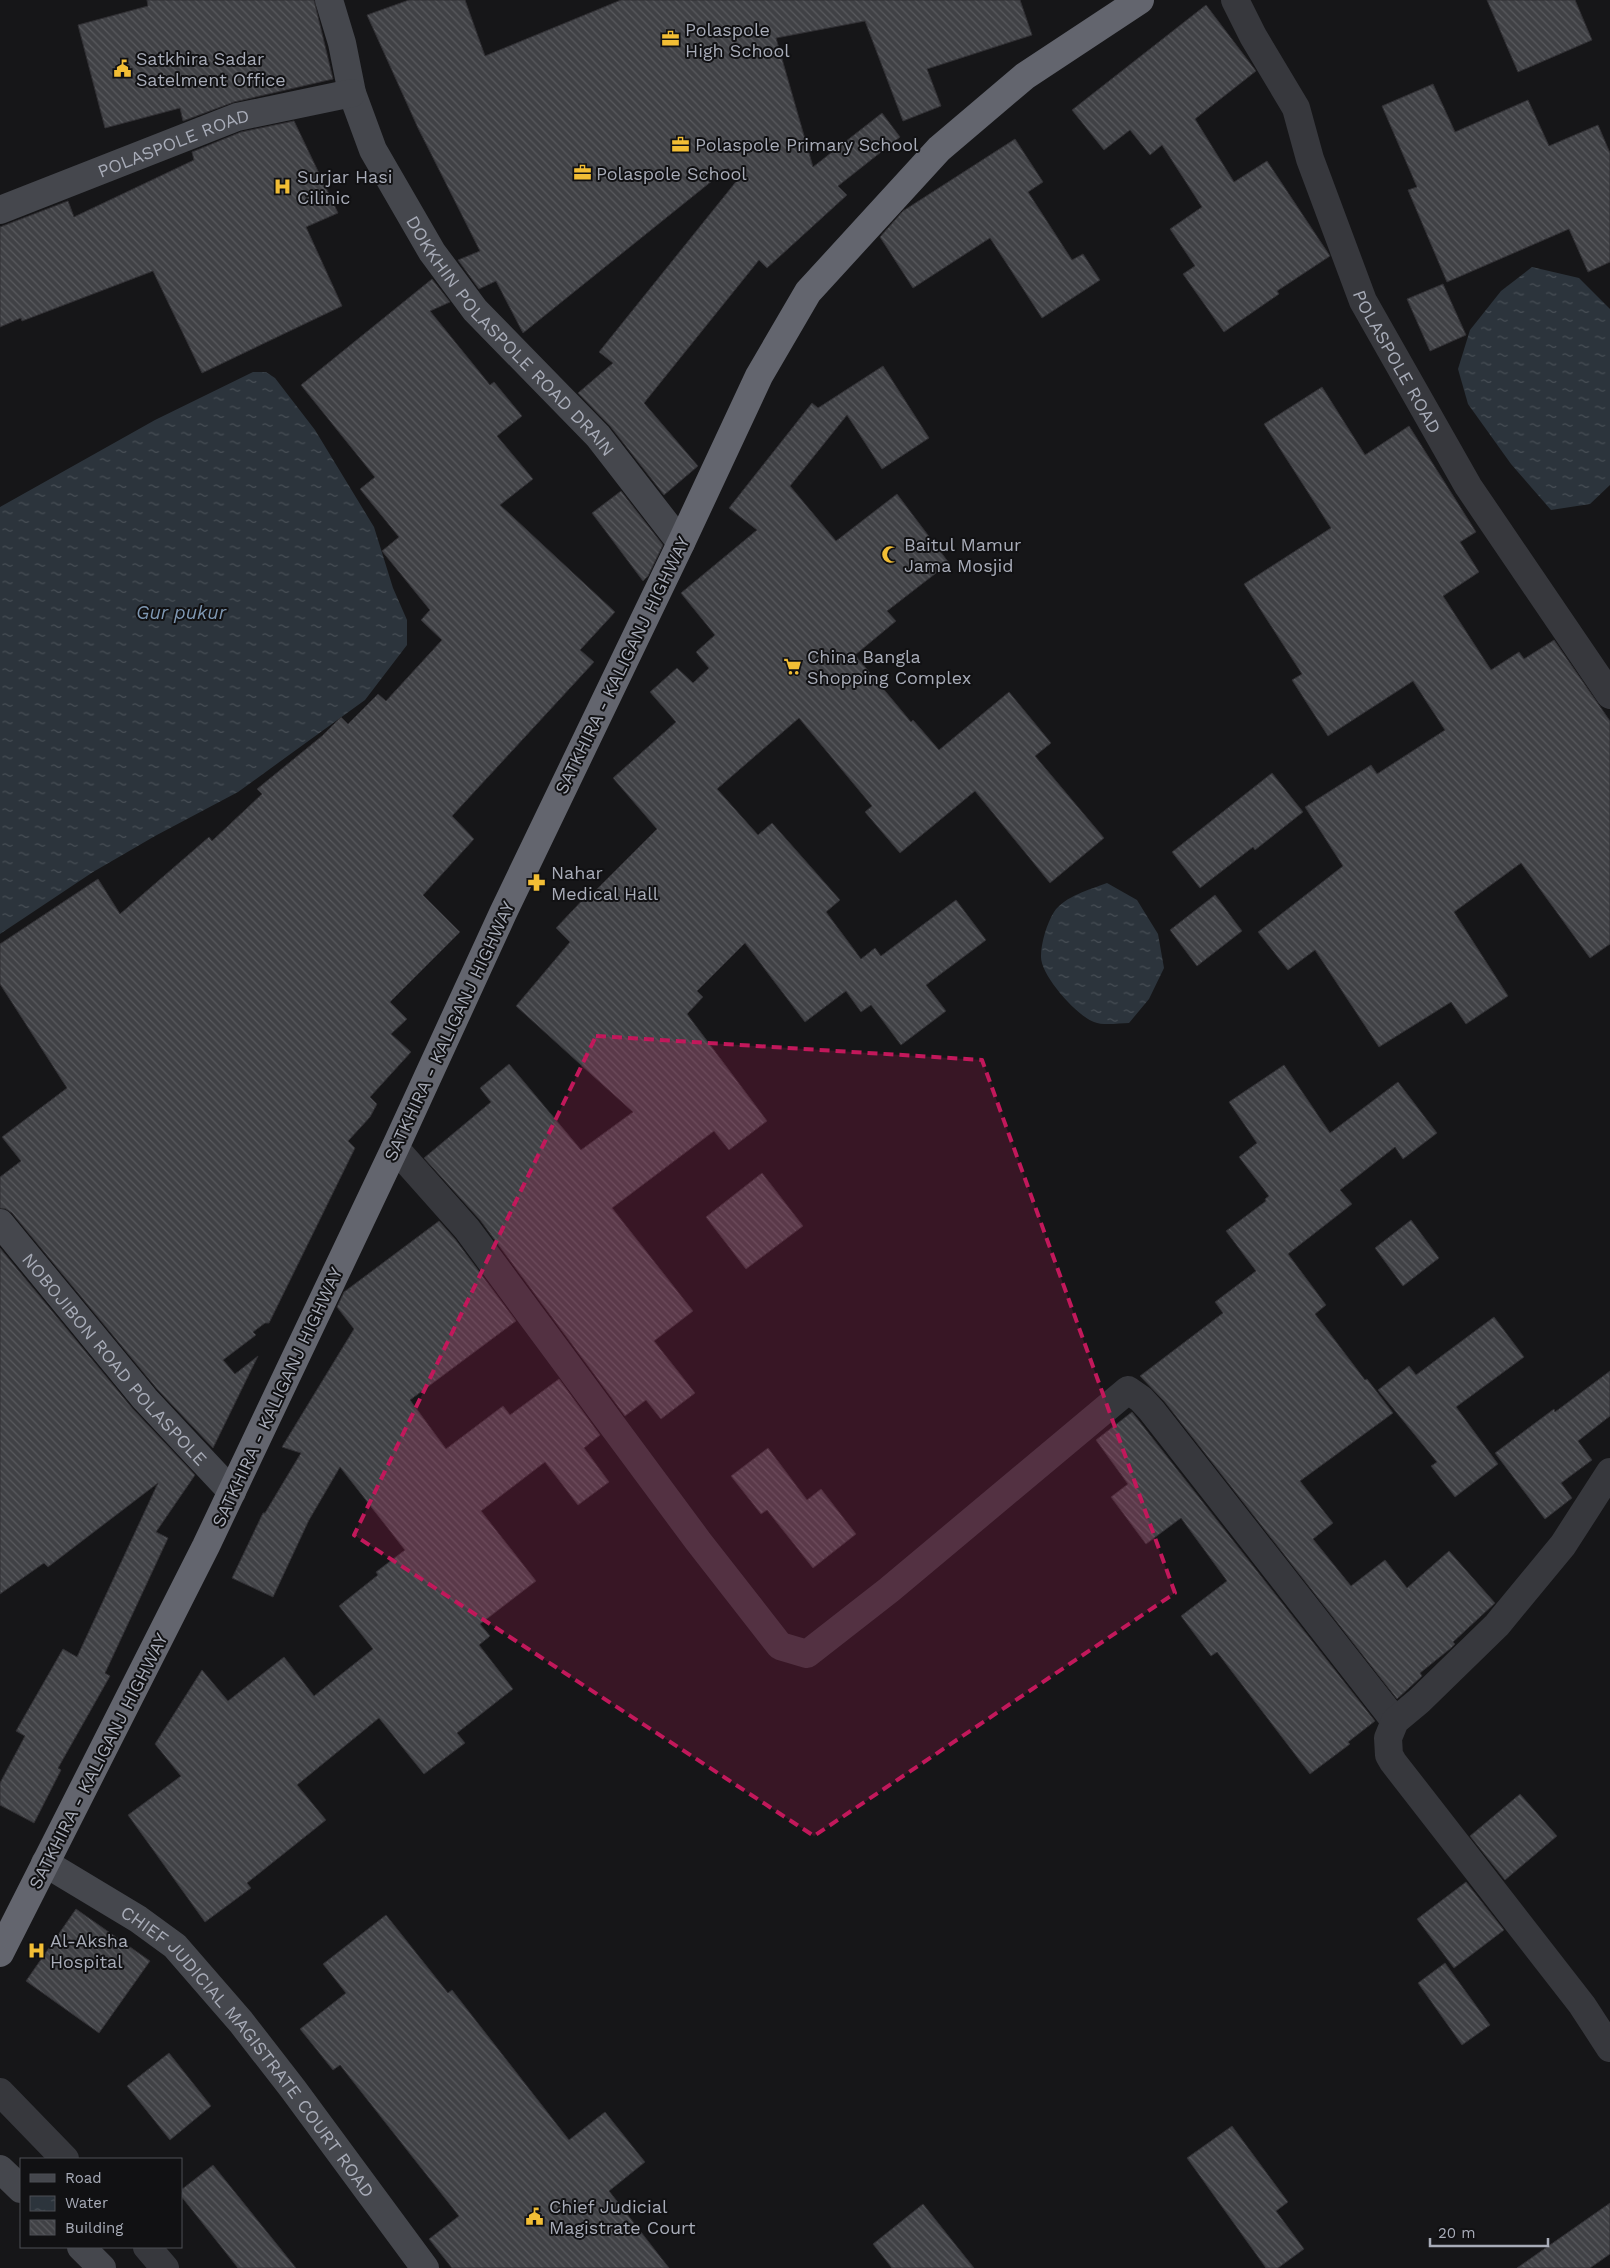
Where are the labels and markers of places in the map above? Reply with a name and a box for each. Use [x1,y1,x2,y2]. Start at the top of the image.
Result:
place label: Polaspole High School [685,19,790,61]
office icon: Polaspole High School [661,29,681,49]
place label: Satkhira Sadar Satelment Office [136,48,286,90]
public building icon: Satkhira Sadar Satelment Office [112,58,132,78]
office icon: Polaspole Primary School [671,134,691,154]
place label: Polaspole Primary School [695,134,919,155]
office icon: Polaspole School [572,163,592,183]
place label: Polaspole School [596,163,747,184]
place label: Surjar Hasi Cilinic [297,166,393,208]
hospital icon: Surjar Hasi Cilinic [273,176,293,196]
place label: Baitul Mamur Jama Mosjid [904,534,1021,576]
mosque icon: Baitul Mamur Jama Mosjid [880,544,900,564]
place label: China Bangla Shopping Complex [807,646,971,688]
supermarket icon: China Bangla Shopping Complex [783,656,803,676]
place label: Nahar Medical Hall [551,862,659,904]
pharmacy icon: Nahar Medical Hall [527,872,547,892]
place label: Al-Aksha Hospital [50,1930,128,1972]
hospital icon: Al-Aksha Hospital [26,1940,46,1960]
place label: Chief Judicial Magistrate Court [549,2196,696,2238]
public building icon: Chief Judicial Magistrate Court [525,2206,545,2226]

